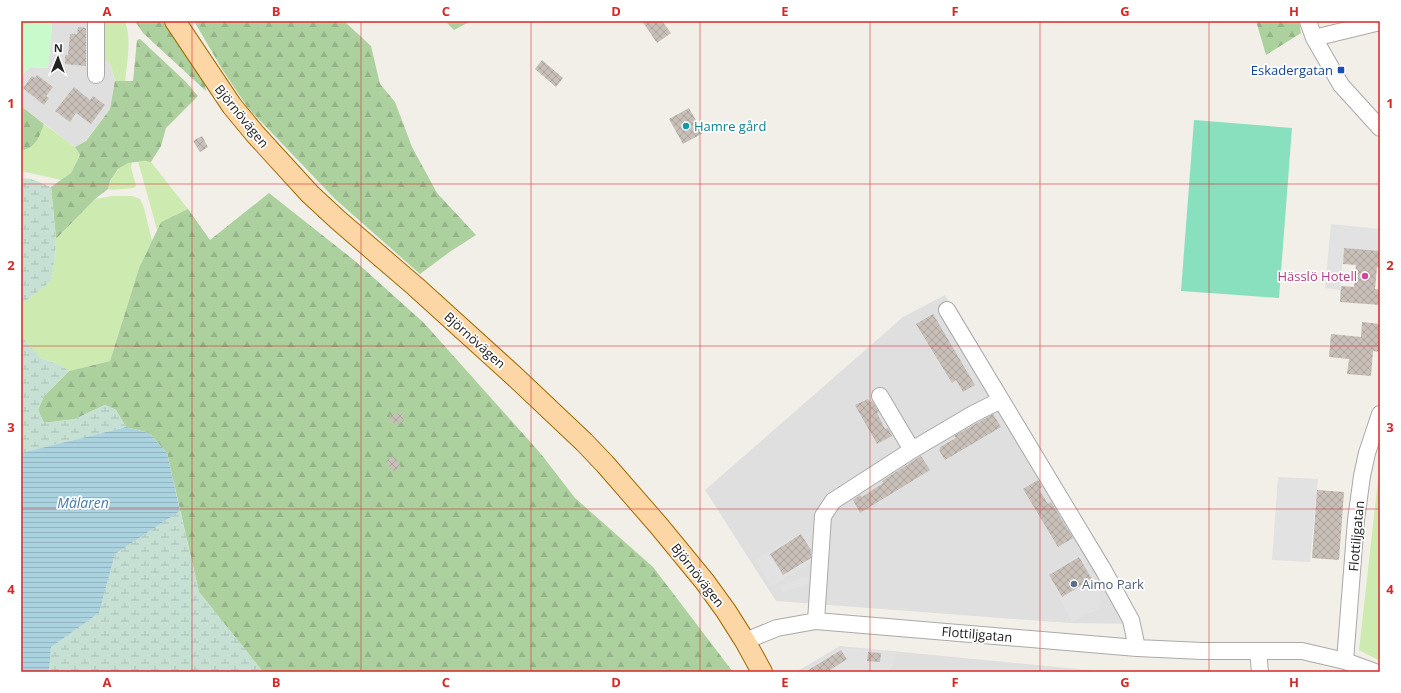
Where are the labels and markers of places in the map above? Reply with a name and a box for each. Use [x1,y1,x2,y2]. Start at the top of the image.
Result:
place label: Eskadergatan [1251,61,1333,79]
marker: Eskadergatan [1336,65,1346,75]
place label: Hamre gård [694,117,766,135]
marker: Hamre gård [681,121,691,131]
place label: Hässlö Hotell [1277,267,1357,285]
marker: Hässlö Hotell [1360,271,1370,281]
place label: Aimo Park [1082,575,1144,593]
marker: Aimo Park [1069,579,1079,589]

